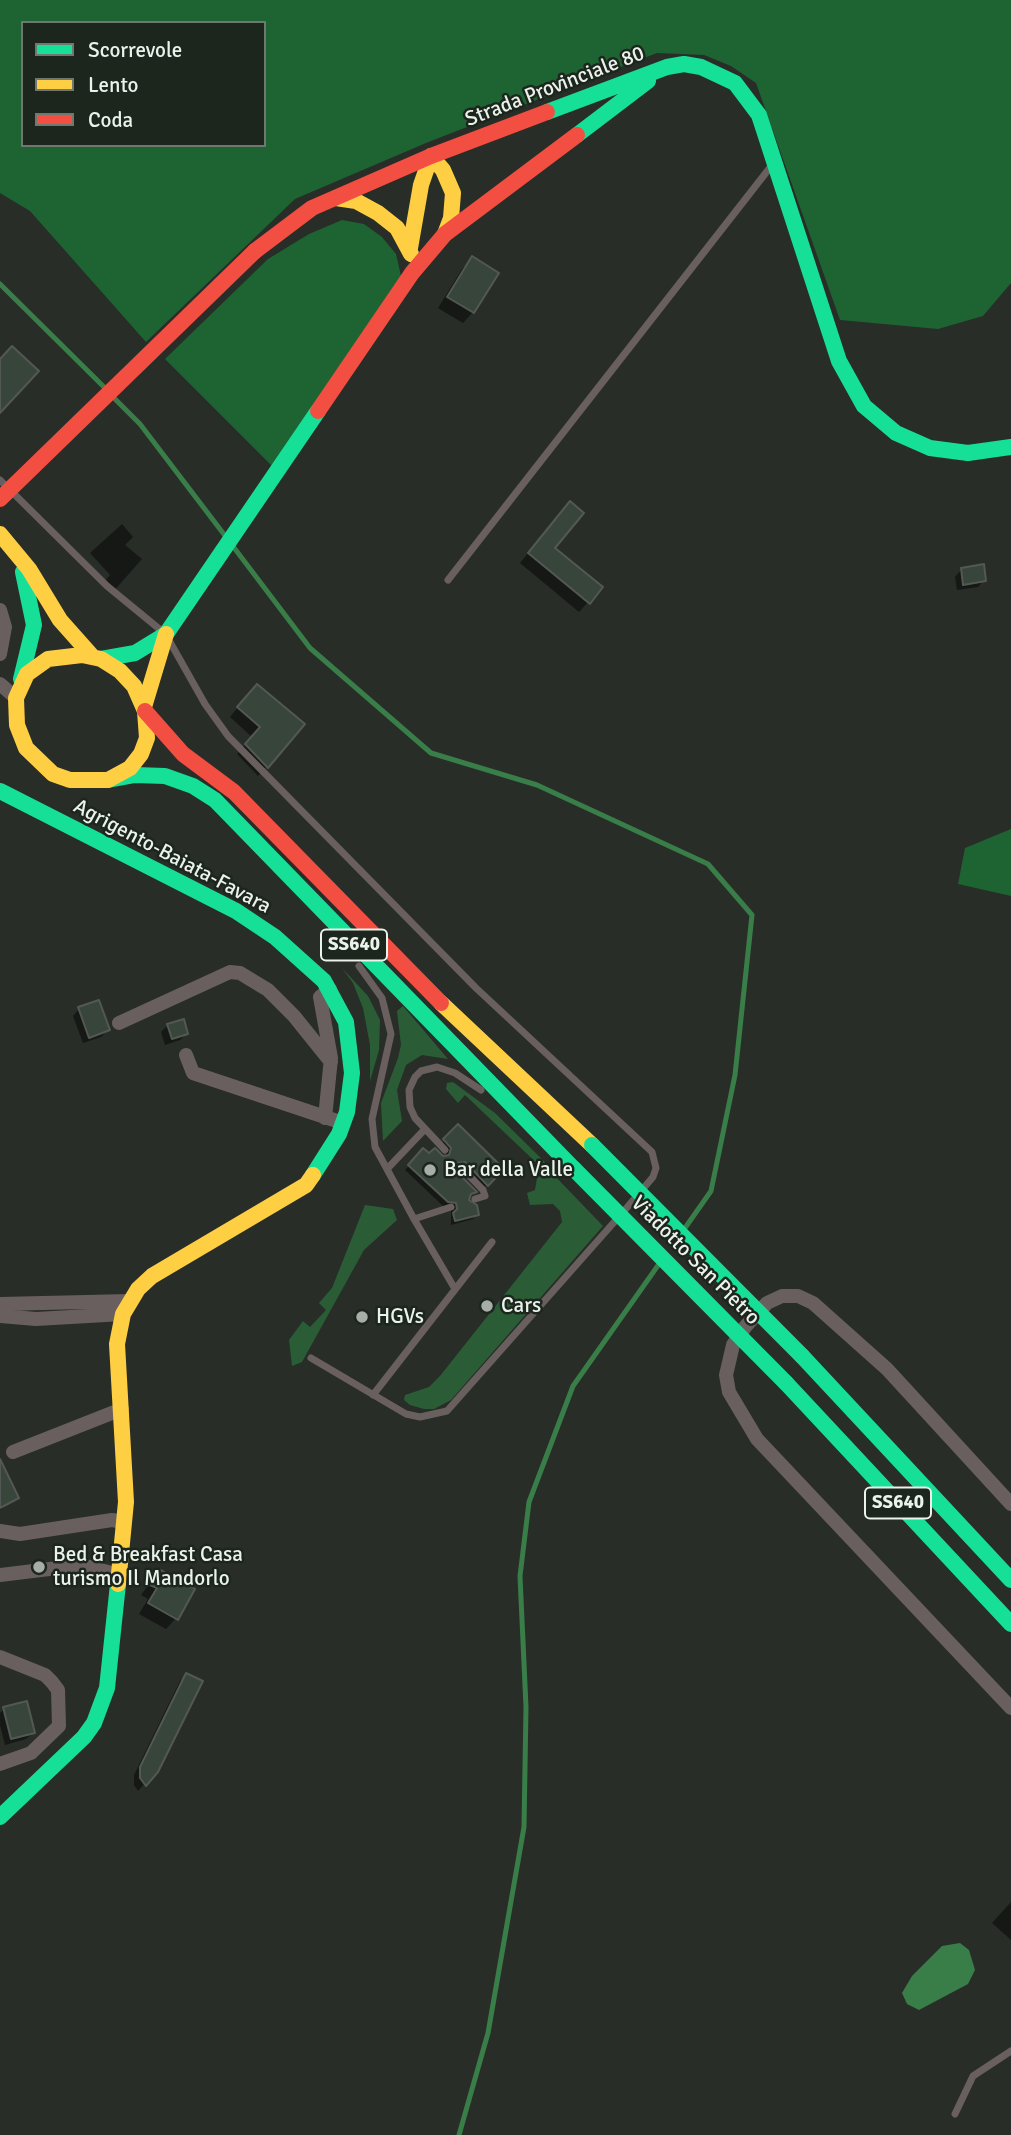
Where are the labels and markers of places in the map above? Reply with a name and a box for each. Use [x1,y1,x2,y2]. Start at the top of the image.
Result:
place label: Bar della Valle [444,1157,573,1183]
marker: Bar della Valle [422,1162,438,1178]
place label: Cars [501,1293,541,1319]
marker: Cars [479,1298,495,1314]
place label: HGVs [376,1304,424,1330]
marker: HGVs [354,1309,370,1325]
place label: Bed & Breakfast Casa turismo Il Mandorlo [53,1542,243,1592]
marker: Bed & Breakfast Casa turismo Il Mandorlo [31,1559,47,1575]

